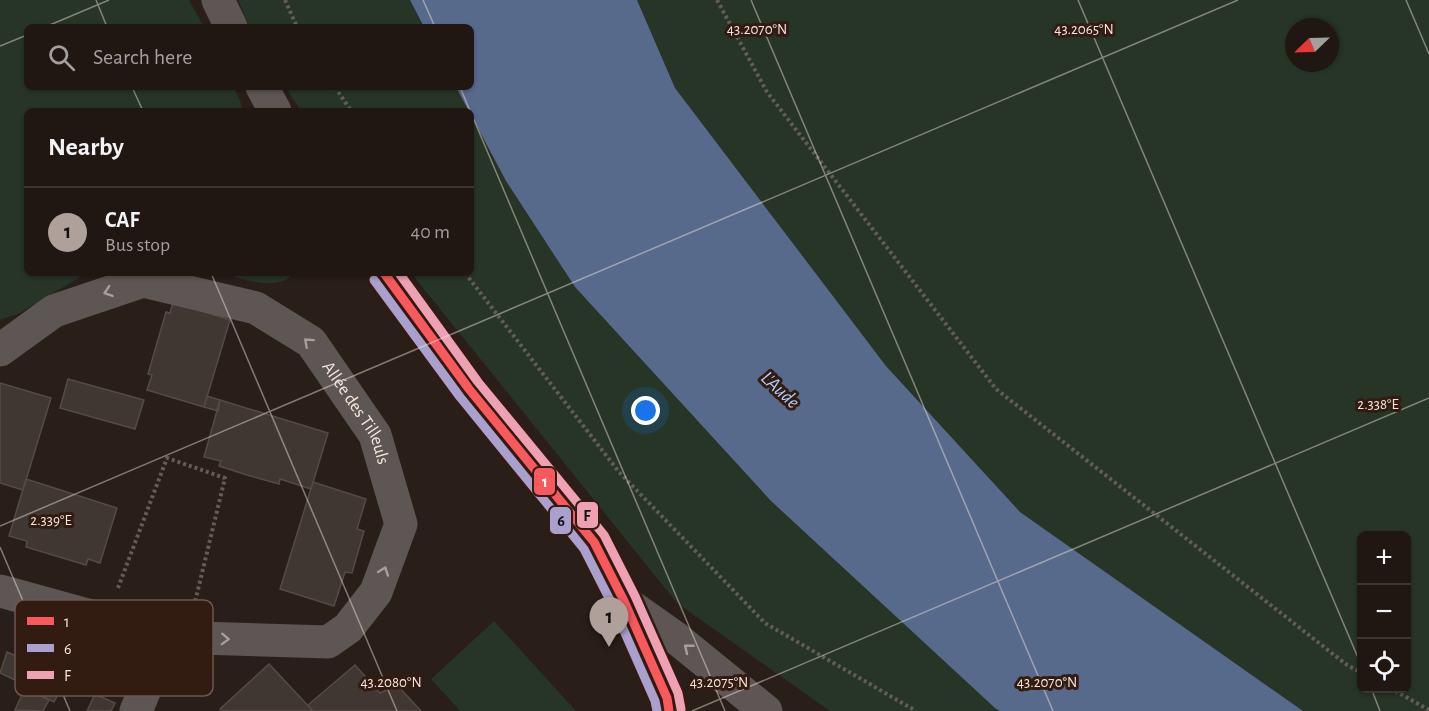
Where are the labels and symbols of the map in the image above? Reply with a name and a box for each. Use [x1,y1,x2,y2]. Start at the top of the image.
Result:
north arrow [1285,18,1339,72]
text: 43.2070°N [727,22,787,37]
text: 43.2065°N [1054,22,1114,37]
one-way arrow [103,285,114,298]
one-way arrow [305,338,315,349]
street label: Allée des Tilleuls [318,358,392,467]
water label: L'Aude [757,368,803,413]
your location [631,396,660,425]
text: 2.338°E [1357,397,1399,412]
line badge: 1 [533,467,556,496]
text: 1 [542,474,548,490]
line badge: F [576,501,599,529]
line badge: 6 [549,506,572,535]
text: F [583,508,591,524]
text: 2.339°E [30,513,72,528]
text: 6 [557,513,565,529]
one-way arrow [377,567,390,577]
pin: 1 [590,598,628,647]
legend [15,600,213,696]
text: 1 [64,614,70,630]
one-way arrow [221,633,230,645]
text: 6 [64,641,72,657]
one-way arrow [684,644,695,655]
text: F [64,668,72,684]
text: 43.2080°N [360,675,422,690]
text: 43.2075°N [690,675,748,690]
text: 43.2070°N [1017,675,1077,690]

